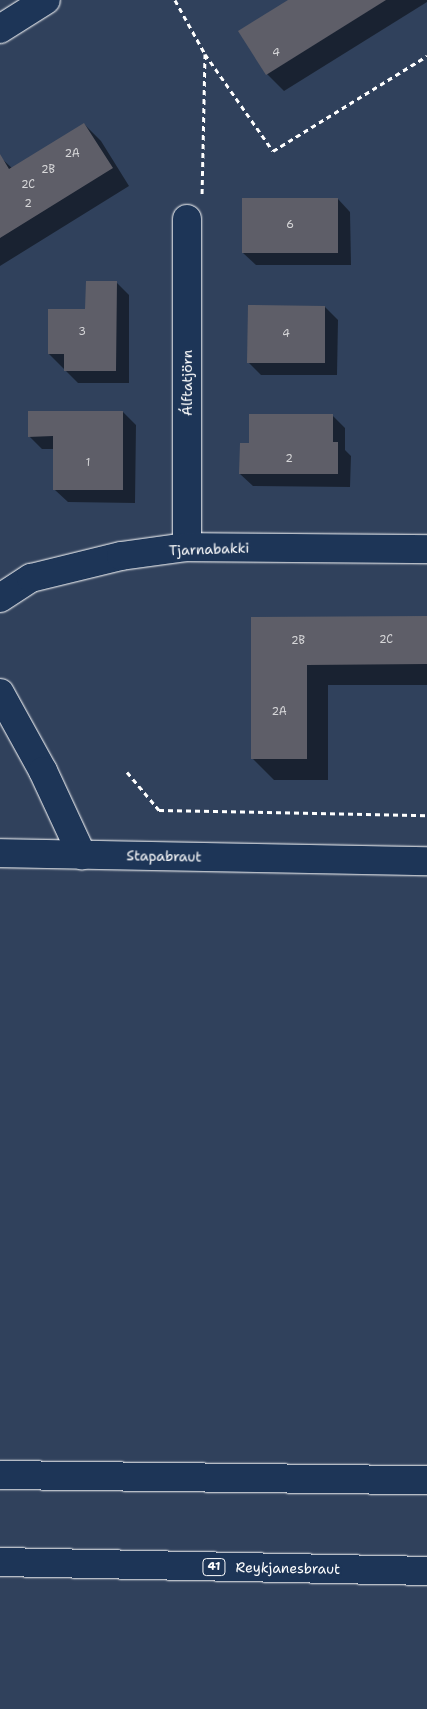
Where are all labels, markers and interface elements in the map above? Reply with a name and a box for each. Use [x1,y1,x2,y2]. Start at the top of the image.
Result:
house number: 4 [272,46,280,60]
house number: 2A [64,147,80,161]
house number: 2B [41,163,55,177]
house number: 2C [21,178,35,192]
house number: 2 [24,197,32,211]
house number: 6 [286,218,294,232]
house number: 3 [78,325,86,339]
house number: 4 [282,327,290,341]
street label: Álftatjörn [179,350,195,416]
house number: 2 [285,452,293,466]
house number: 1 [86,456,90,470]
street label: Tjarnabakki [169,539,249,559]
house number: 2C [379,633,393,647]
house number: 2B [291,634,305,648]
house number: 2A [271,705,287,719]
street label: Stapabraut [126,847,202,865]
road number: 41 [202,1558,226,1576]
street label: Reykjanesbraut [236,1559,340,1577]

